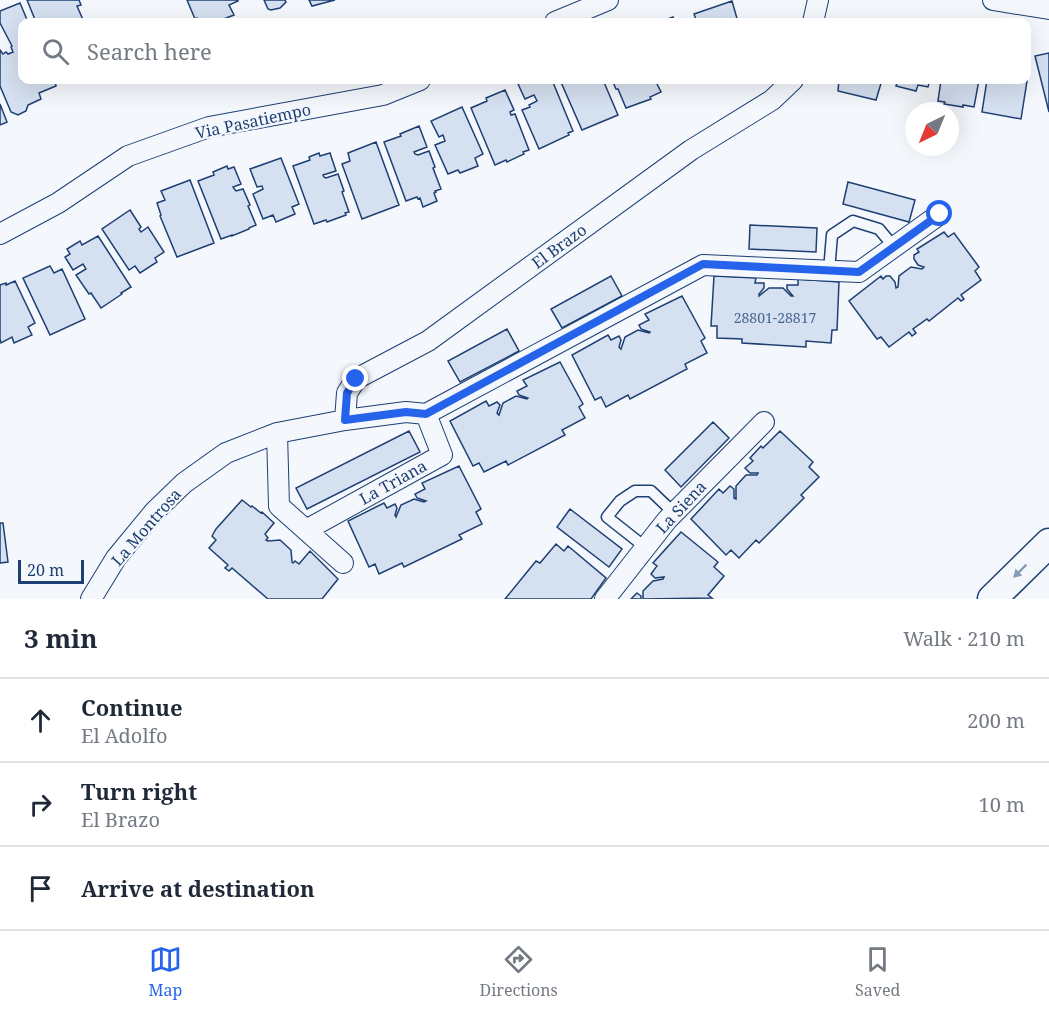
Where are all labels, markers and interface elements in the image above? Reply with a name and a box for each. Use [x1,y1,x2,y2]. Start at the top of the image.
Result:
search box [18,18,1031,84]
icon: search [39,35,72,68]
text: Search here [87,36,212,66]
street label: Via Pasatiempo [193,98,313,144]
north arrow [905,102,959,156]
route start [926,200,952,226]
street label: El Brazo [527,219,591,273]
house number: 28801-28817 [734,308,816,327]
route end [342,365,368,391]
street label: La Triana [355,454,431,510]
street label: La Siena [651,476,711,538]
street label: La Montrosa [106,483,186,571]
scale bar [18,557,84,584]
text: 20 m [27,559,64,581]
one-way arrow [1014,563,1028,577]
text: 3 min [24,620,98,656]
text: Walk · 210 m [903,625,1025,652]
text: Continue [81,692,183,722]
icon: ahead [24,704,57,737]
text: 200 m [967,707,1025,734]
text: El Adolfo [81,722,168,749]
text: Turn right [81,776,197,806]
icon: right [24,788,57,821]
text: 10 m [979,791,1025,818]
text: El Brazo [81,806,160,833]
icon: arrive [24,872,57,905]
text: Arrive at destination [81,873,315,903]
tab: Map [149,943,182,1001]
tab: Directions [480,943,558,1001]
tab: Saved [855,943,900,1001]

